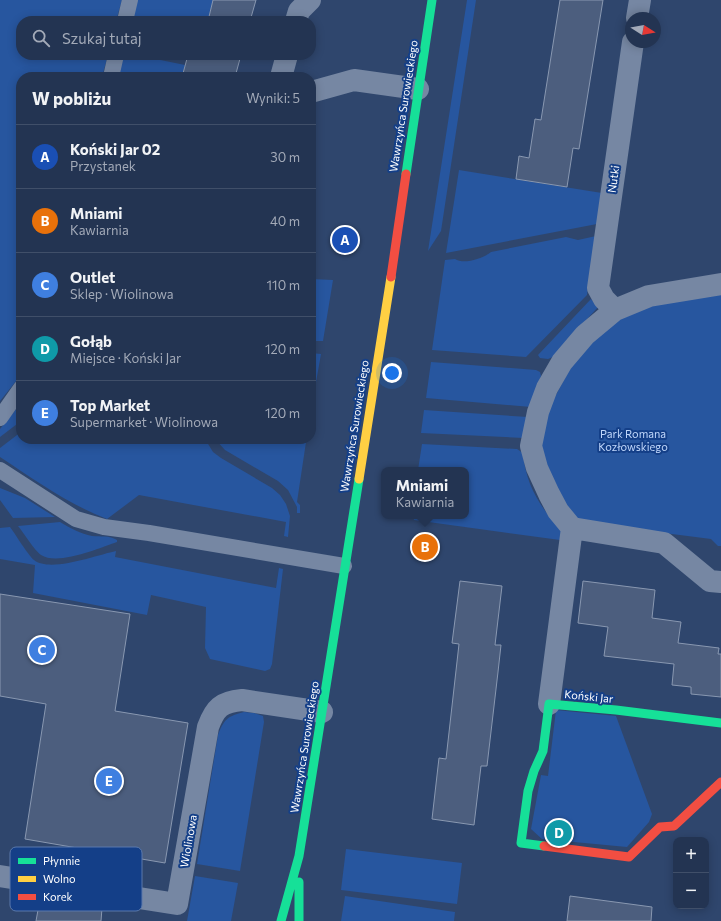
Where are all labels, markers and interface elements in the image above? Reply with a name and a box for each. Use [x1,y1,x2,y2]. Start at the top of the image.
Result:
north arrow [625,12,661,48]
search box [16,16,316,60]
icon: search [30,27,52,49]
text: Szukaj tutaj [62,29,142,47]
street label: Wawrzyńca Surowieckiego [386,39,420,173]
text: W pobliżu [32,88,111,109]
text: Wyniki: 5 [246,90,300,106]
text: Koński Jar 02 [70,140,160,158]
text: A [40,149,50,165]
text: 30 m [270,149,300,165]
text: Przystanek [70,158,136,174]
street label: Nutki [605,164,621,194]
text: Mniami [70,204,122,222]
text: B [41,213,49,229]
text: 40 m [270,213,300,229]
text: Kawiarnia [70,222,129,238]
pin: A [332,225,358,255]
text: Outlet [70,268,115,286]
text: C [41,277,49,293]
text: 110 m [267,277,300,293]
text: Sklep · Wiolinowa [70,286,174,302]
text: Gołąb [70,332,112,350]
text: D [40,341,50,357]
text: 120 m [265,341,300,357]
text: Miejsce · Koński Jar [70,350,181,366]
street label: Wawrzyńca Surowieckiego [337,359,371,493]
your location [382,363,402,383]
text: Top Market [70,396,150,414]
text: E [41,405,49,421]
text: 120 m [265,405,300,421]
text: Supermarket · Wiolinowa [70,414,218,430]
park label: Park Romana Kozłowskiego [598,427,668,453]
popup [381,467,469,519]
text: Mniami [396,476,448,494]
text: Kawiarnia [396,494,454,510]
pin: B [412,532,438,562]
pin: C [29,635,55,665]
street label: Wawrzyńca Surowieckiego [287,680,321,814]
street label: Koński Jar [564,687,615,706]
pin: E [96,766,122,796]
street label: Wiolinowa [177,814,199,868]
pin: D [546,818,572,848]
map controls [673,837,709,909]
button: + [673,837,709,873]
legend [10,847,142,911]
text: Płynnie [43,854,80,867]
text: Wolno [43,872,76,885]
button: − [673,873,709,909]
text: Korek [43,890,73,903]

